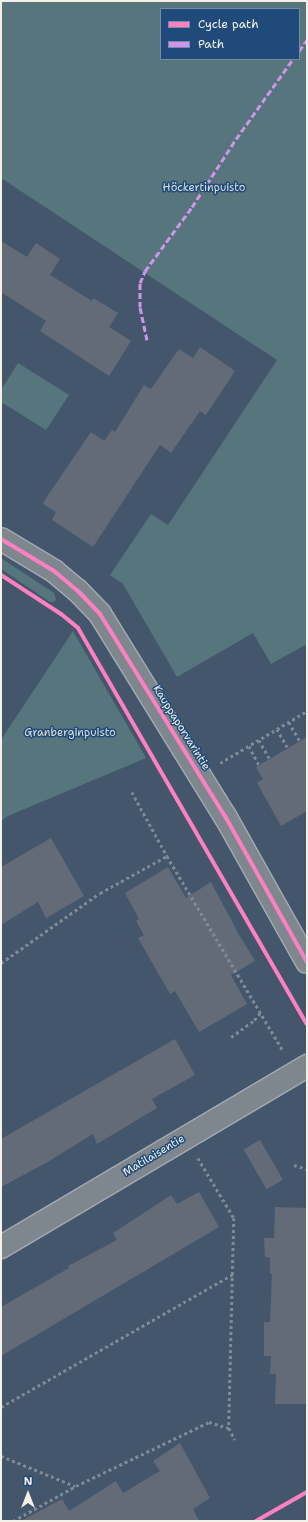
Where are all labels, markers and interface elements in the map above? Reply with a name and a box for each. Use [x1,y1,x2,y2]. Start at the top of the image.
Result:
legend [160,8,300,60]
text: Cycle path [198,16,259,32]
text: Path [198,36,224,52]
park label: Höckertinpuisto [163,181,245,195]
street label: Kauppaporvarintie [150,683,212,773]
park label: Granberginpuisto [24,726,116,740]
street label: Matilaisentie [121,1132,187,1180]
north arrow [8,1474,48,1514]
text: N [24,1474,32,1489]

